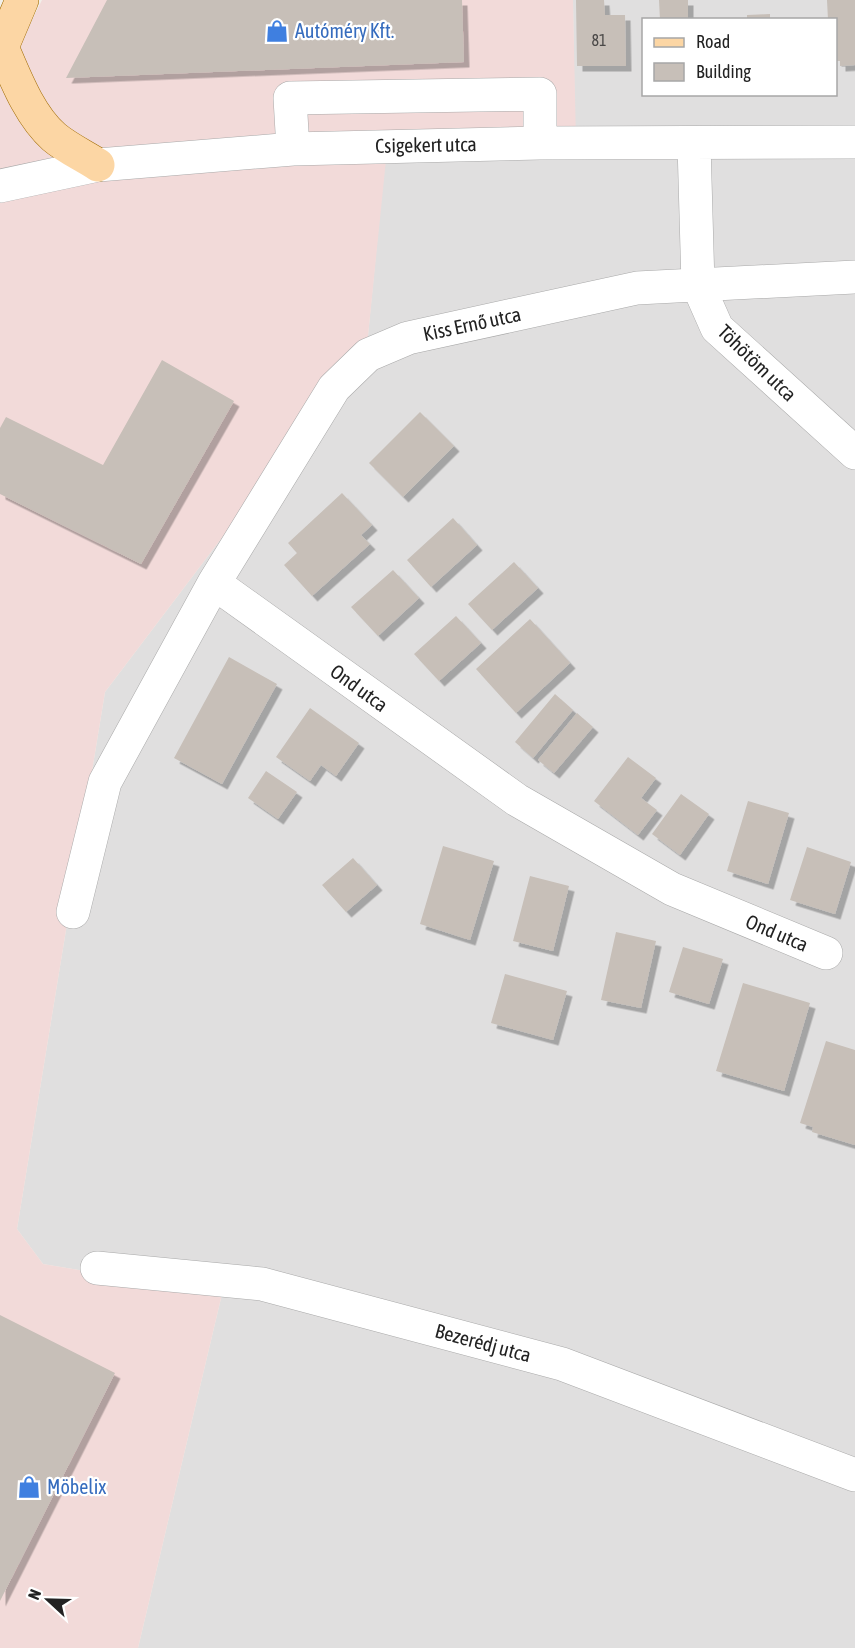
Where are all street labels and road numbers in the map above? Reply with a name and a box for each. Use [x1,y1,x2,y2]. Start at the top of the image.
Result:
street label: Csigekert utca [375,132,477,157]
street label: Kiss Ernő utca [421,302,523,345]
street label: Töhötöm utca [713,320,801,406]
street label: Ond utca [326,659,393,716]
street label: Ond utca [743,909,812,956]
street label: Bezerédj utca [433,1319,534,1366]

